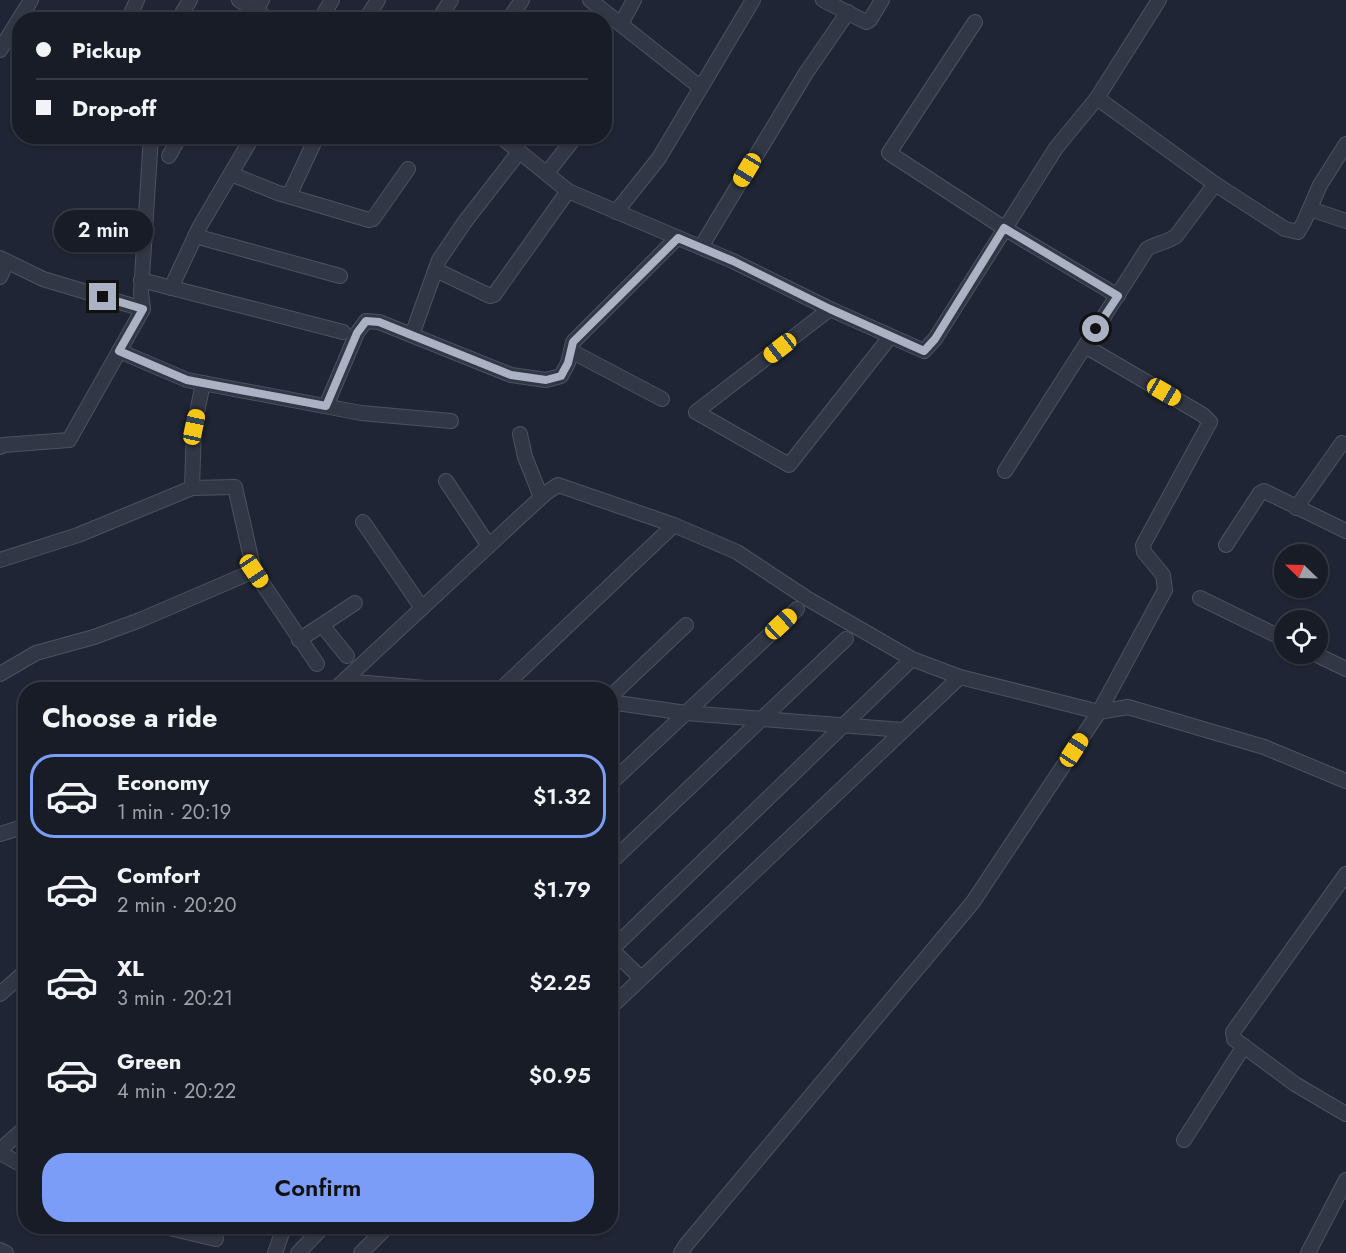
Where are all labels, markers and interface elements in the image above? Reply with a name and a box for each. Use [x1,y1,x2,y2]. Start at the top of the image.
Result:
text: Pickup [72,34,141,66]
text: Drop-off [72,92,156,124]
car [730,150,764,190]
callout: 2 min [54,210,152,252]
text: 2 min [78,216,129,245]
route end [89,283,116,310]
route start [1082,315,1109,342]
car [760,330,800,366]
car [1144,375,1184,409]
car [181,408,207,446]
north arrow [1274,544,1328,598]
map controls [1274,544,1328,664]
car [236,551,272,591]
car [762,605,800,643]
button: locate [1274,610,1328,664]
text: Choose a ride [42,698,217,737]
car [1057,730,1091,770]
text: Economy [117,766,209,798]
icon: car [45,769,99,823]
text: $1.32 [533,780,591,812]
text: 1 min · 20:19 [117,798,231,827]
text: Comfort [117,859,200,891]
icon: car [45,862,99,916]
text: $1.79 [533,873,591,905]
text: 2 min · 20:20 [117,891,236,920]
text: XL [117,952,144,984]
icon: car [45,955,99,1009]
text: $2.25 [529,966,591,998]
text: 3 min · 20:21 [117,984,233,1013]
text: Green [117,1045,181,1077]
icon: car [45,1048,99,1102]
text: $0.95 [529,1059,591,1091]
text: 4 min · 20:22 [117,1077,236,1106]
button: Confirm [42,1153,594,1222]

